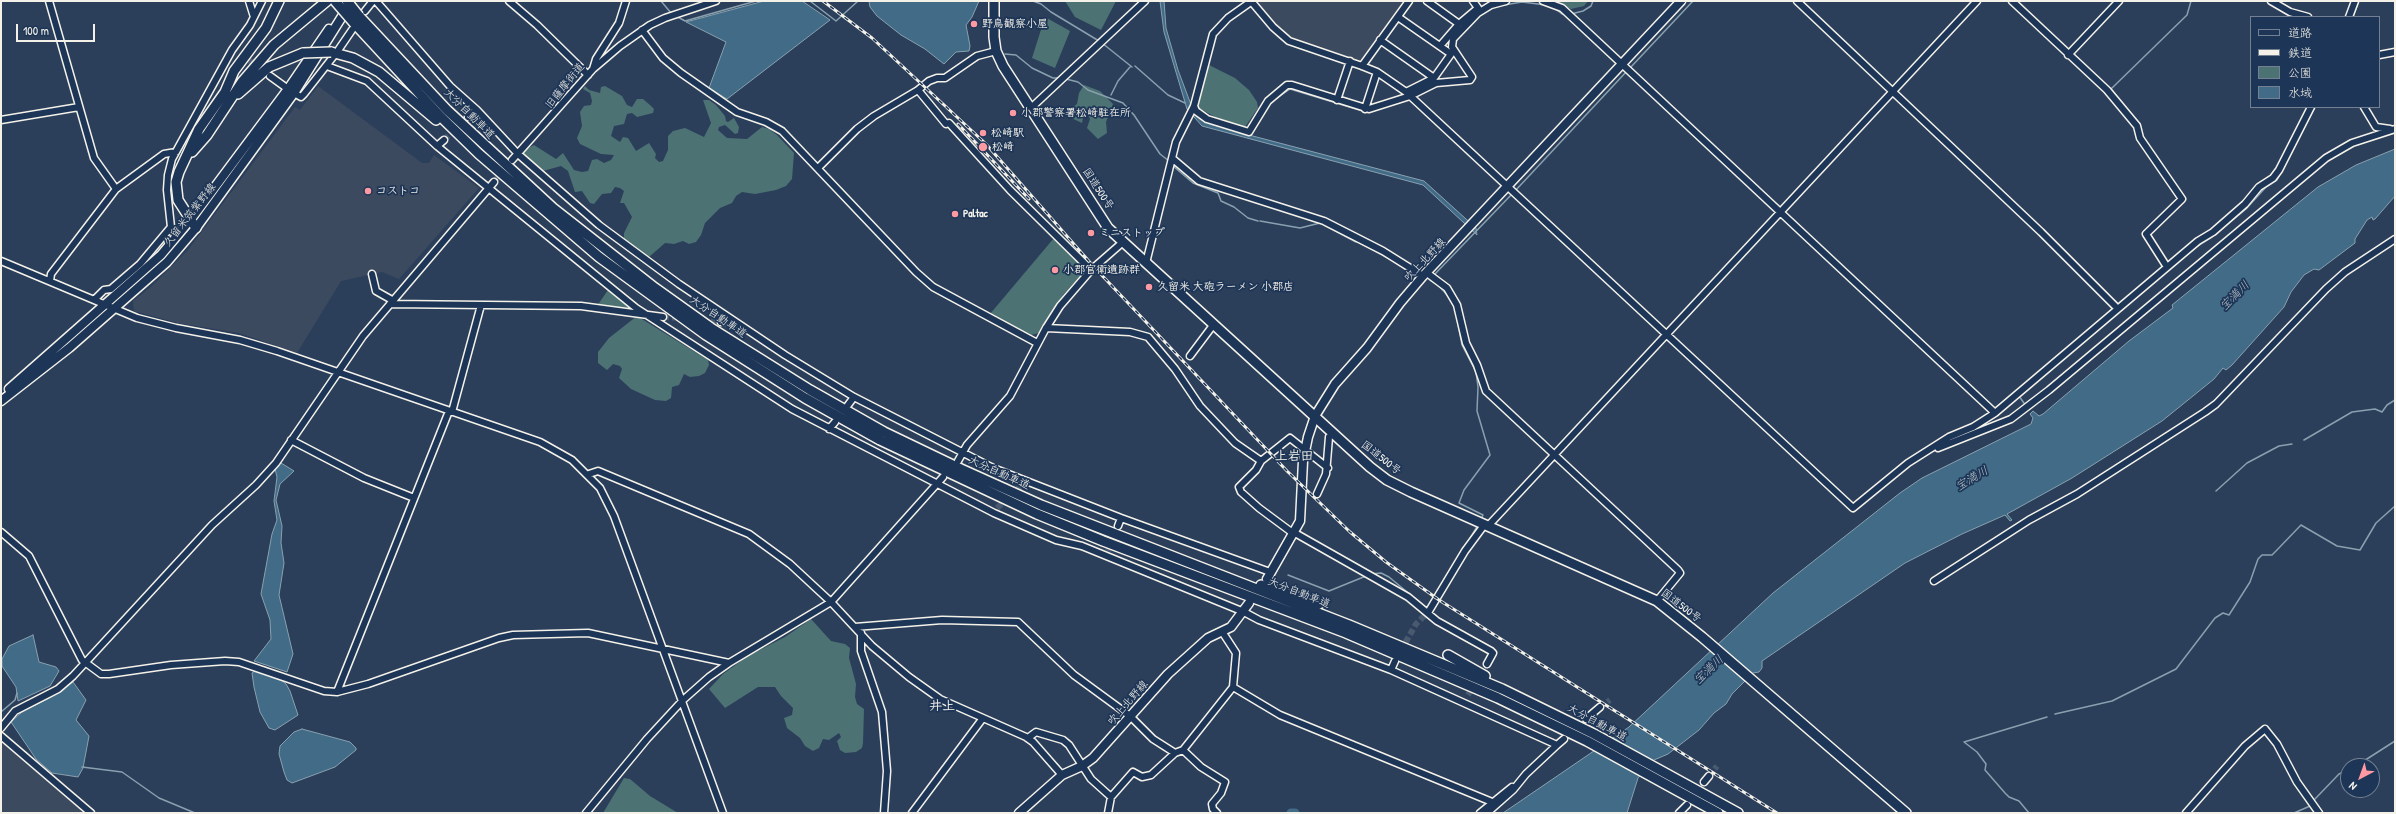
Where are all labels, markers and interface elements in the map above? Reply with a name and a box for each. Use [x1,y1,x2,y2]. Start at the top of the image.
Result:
scale bar [18,16,97,42]
legend [2250,16,2380,108]
place label: 野鳥観察小屋 [982,17,1048,31]
marker: 野鳥観察小屋 [969,19,979,29]
text: 100 m [23,22,49,39]
text: 道路 [2288,24,2312,41]
text: 鉄道 [2288,44,2312,61]
street label: 旧薩摩街道 [543,60,587,112]
text: 公園 [2288,64,2312,81]
text: 水域 [2288,84,2312,101]
street label: 大分自動車道 [441,86,497,142]
place label: 小郡警察署松崎駐在所 [1021,106,1131,120]
marker: 小郡警察署松崎駐在所 [1008,108,1018,118]
place label: 松崎駅 [991,126,1024,140]
marker: 松崎駅 [978,128,988,138]
place label: 松崎 [992,140,1014,154]
marker: 松崎 [977,141,989,153]
street label: 国道500号 [1080,165,1116,213]
street label: 久留米筑紫野線 [161,181,219,249]
place label: コストコ [376,184,420,198]
marker: コストコ [363,186,373,196]
place label: Paltac [963,207,988,221]
marker: Paltac [950,209,960,219]
place label: ミニストップ [1099,226,1165,240]
marker: ミニストップ [1086,228,1096,238]
street label: 吹上北野線 [1401,235,1449,285]
place label: 小郡官衛遺跡群 [1063,263,1140,277]
marker: 小郡官衛遺跡群 [1050,265,1060,275]
water label: 宝満川 [2217,278,2253,314]
place label: 久留米 大砲ラーメン 小郡店 [1157,280,1294,294]
marker: 久留米 大砲ラーメン 小郡店 [1144,282,1154,292]
street label: 大分自動車道 [687,293,749,341]
street label: 国道500号 [1358,438,1404,478]
district label: 上岩田 [1275,449,1313,465]
street label: 大分自動車道 [966,454,1032,492]
water label: 宝満川 [1953,464,1991,494]
street label: 大分自動車道 [1266,575,1332,611]
street label: 国道500号 [1658,586,1704,626]
water label: 宝満川 [1691,652,1727,688]
street label: 吹上北野線 [1105,678,1151,728]
district label: 井上 [929,699,955,715]
street label: 大分自動車道 [1565,702,1629,744]
north arrow [2340,758,2380,798]
text: N [2346,779,2360,794]

